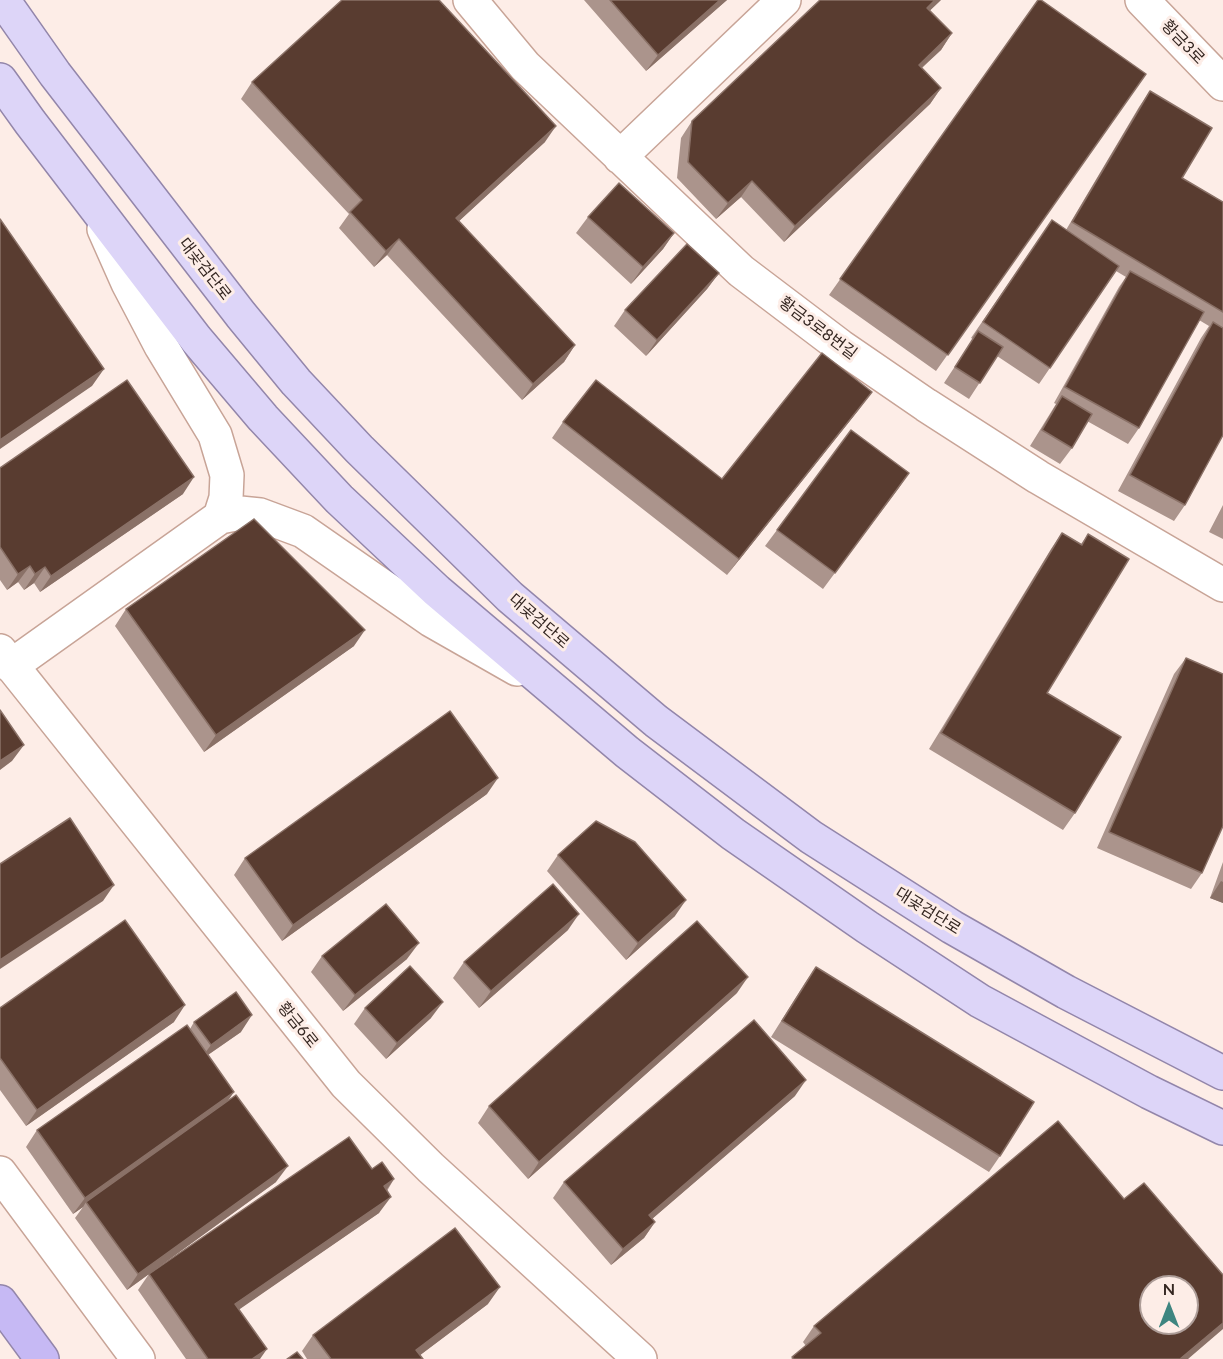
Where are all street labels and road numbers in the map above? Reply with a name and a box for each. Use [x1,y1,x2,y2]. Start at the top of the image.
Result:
street label: 황금3로 [1158,16,1208,68]
street label: 대곶검단로 [175,234,235,304]
street label: 황금3로8번길 [775,293,861,363]
street label: 대곶검단로 [505,590,573,652]
street label: 대곶검단로 [892,883,964,939]
street label: 황금6로 [274,998,322,1052]

